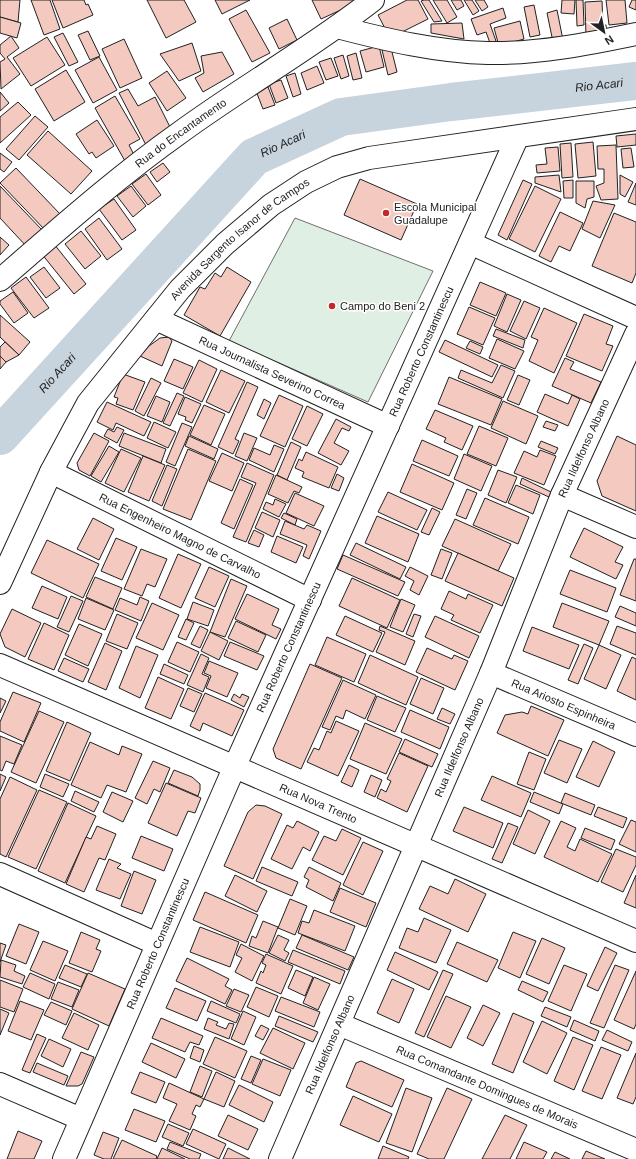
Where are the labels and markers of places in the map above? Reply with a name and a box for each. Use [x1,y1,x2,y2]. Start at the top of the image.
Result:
place label: Escola Municipal Guadalupe [394,201,477,226]
marker: Escola Municipal Guadalupe [381,208,391,218]
place label: Campo do Beni 2 [340,300,425,312]
marker: Campo do Beni 2 [327,301,337,311]

